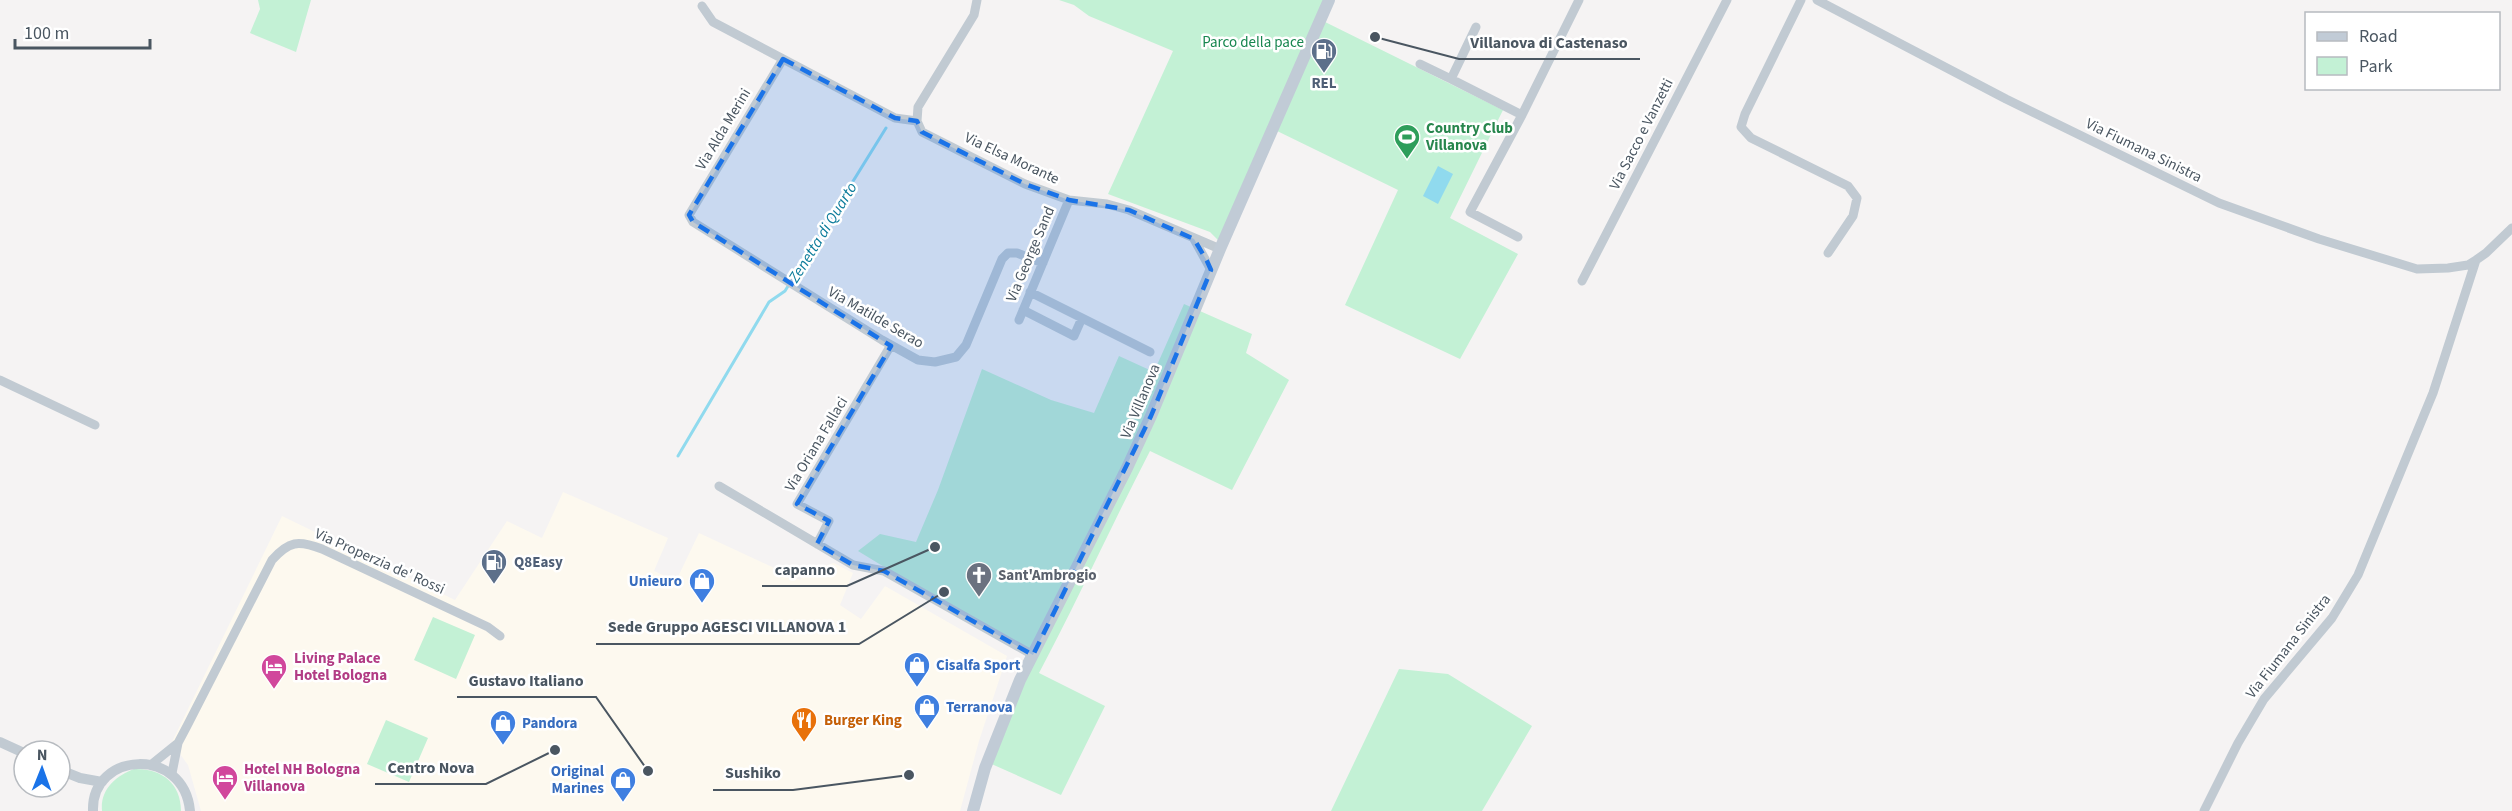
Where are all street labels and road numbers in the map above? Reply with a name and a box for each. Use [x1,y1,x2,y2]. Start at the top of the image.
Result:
street label: Via Sacco e Vanzetti [1604,75,1679,194]
street label: Via Alda Merini [691,84,756,174]
street label: Via Fiumana Sinistra [2082,113,2205,188]
street label: Via Elsa Morante [961,127,1063,190]
street label: Via George Sand [1001,203,1060,305]
street label: Via Matilde Serao [824,281,928,353]
street label: Via Villanova [1115,361,1166,442]
street label: Via Oriana Fallaci [780,393,853,496]
street label: Via Properzia de' Rossi [311,523,448,600]
street label: Via Fiumana Sinistra [2241,590,2336,703]

